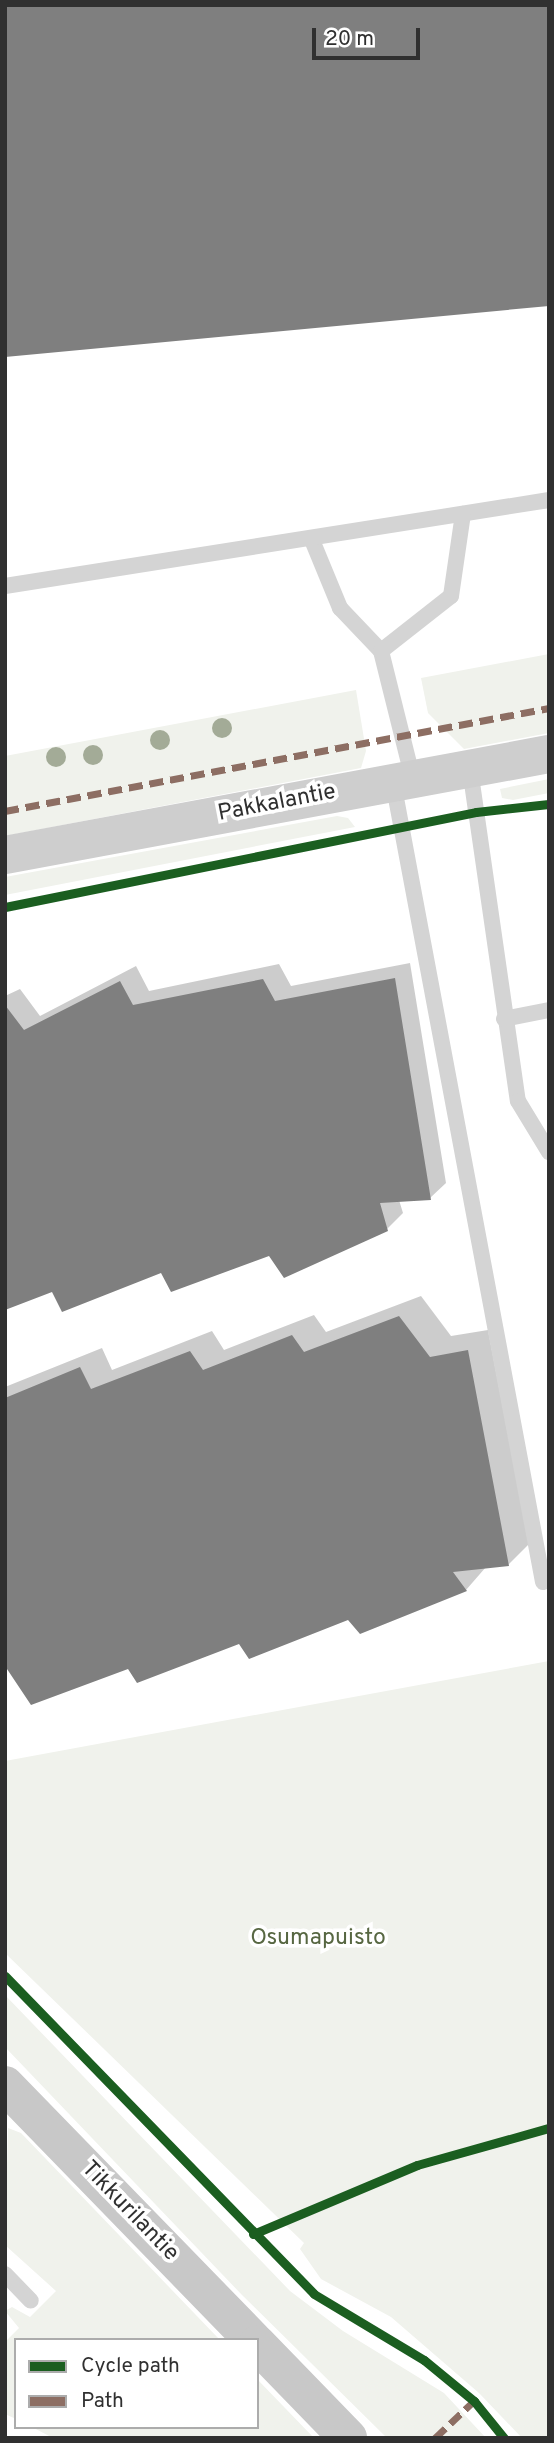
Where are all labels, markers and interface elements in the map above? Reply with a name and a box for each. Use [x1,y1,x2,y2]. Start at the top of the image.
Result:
scale bar [316,14,424,58]
text: 20 m [325,26,374,53]
street label: Pakkalantie [216,779,338,829]
park label: Osumapuisto [250,1925,386,1953]
street label: Tikkurilantie [74,2156,184,2268]
legend [14,2338,259,2429]
text: Cycle path [81,2353,180,2380]
text: Path [81,2388,124,2415]

